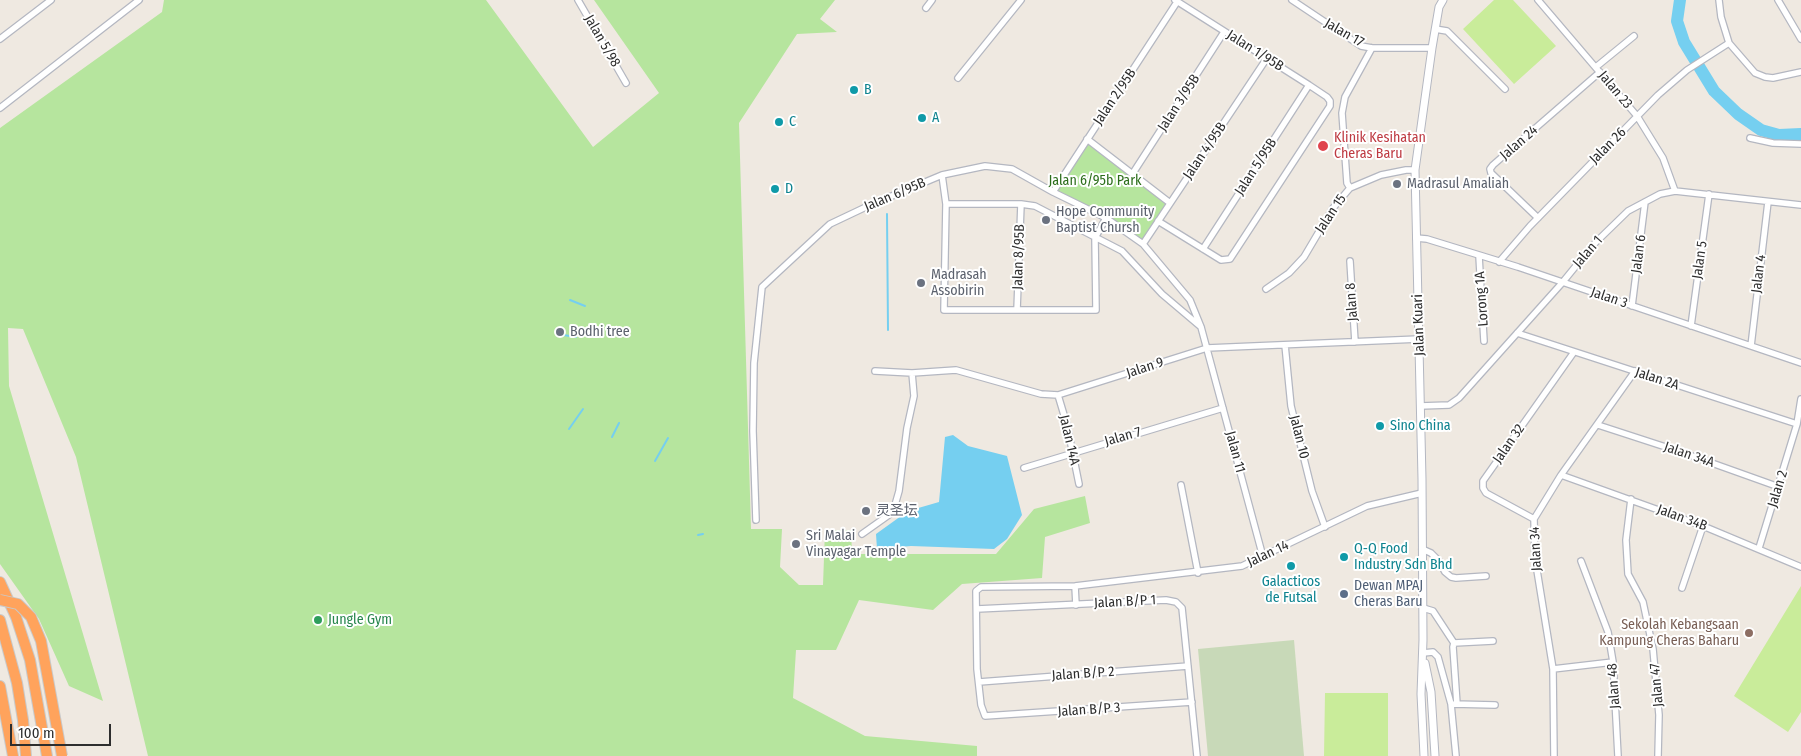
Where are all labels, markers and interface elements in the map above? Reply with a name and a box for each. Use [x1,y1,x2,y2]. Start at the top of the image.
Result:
street label: Jalan 5/98 [580,12,624,70]
street label: Jalan 17 [1321,15,1367,51]
street label: Jalan 1/95B [1223,27,1287,75]
street label: Jalan 2/95B [1090,65,1140,129]
street label: Jalan 23 [1594,68,1636,112]
street label: Jalan 3/95B [1154,71,1204,135]
place label: B [864,82,872,98]
marker: B [848,84,860,96]
place label: A [932,110,939,126]
marker: A [916,112,928,124]
place label: C [789,114,796,130]
marker: C [773,116,785,128]
street label: Jalan 4/95B [1180,119,1230,183]
street label: Jalan 24 [1497,122,1541,164]
street label: Jalan 26 [1586,124,1630,168]
place label: Klinik Kesihatan Cheras Baru [1334,130,1426,162]
street label: Jalan 5/95B [1231,135,1281,199]
marker: Klinik Kesihatan Cheras Baru [1316,139,1330,153]
park label: Jalan 6/95b Park [1048,173,1142,189]
street label: Jalan 6/95B [862,175,928,215]
place label: Madrasul Amaliah [1407,176,1509,192]
marker: Madrasul Amaliah [1391,178,1403,190]
place label: D [785,181,793,197]
marker: D [769,183,781,195]
street label: Jalan 15 [1312,191,1350,237]
place label: Hope Community Baptist Chursh [1056,204,1154,236]
marker: Hope Community Baptist Chursh [1040,214,1052,226]
street label: Jalan 8/95B [1009,224,1029,290]
street label: Jalan 1 [1569,232,1607,272]
street label: Jalan 6 [1628,234,1650,274]
street label: Jalan 5 [1689,240,1711,280]
street label: Jalan 4 [1748,254,1770,294]
place label: Madrasah Assobirin [931,267,987,300]
street label: Lorong 1A [1472,271,1492,327]
marker: Madrasah Assobirin [915,277,927,289]
street label: Jalan 8 [1342,282,1362,322]
street label: Jalan 3 [1588,284,1630,312]
street label: Jalan Kuari [1410,294,1428,356]
place label: Bodhi tree [570,324,630,340]
marker: Bodhi tree [554,326,566,338]
street label: Jalan 9 [1124,354,1166,382]
street label: Jalan 2A [1633,364,1681,394]
street label: Jalan 14A [1055,413,1083,467]
street label: Jalan 10 [1285,413,1313,461]
place label: Sino China [1390,418,1451,434]
marker: Sino China [1374,420,1386,432]
street label: Jalan 32 [1489,421,1529,467]
street label: Jalan 7 [1103,424,1143,450]
street label: Jalan 11 [1221,429,1249,475]
street label: Jalan 34A [1662,439,1716,471]
street label: Jalan 2 [1764,468,1792,510]
street label: Jalan 34B [1655,501,1709,535]
place label: 灵圣坛 [876,503,918,519]
marker: 灵圣坛 [860,505,872,517]
street label: Jalan 34 [1526,526,1546,572]
place label: Sri Malai Vinayagar Temple [806,528,906,560]
street label: Jalan 14 [1245,537,1291,571]
marker: Sri Malai Vinayagar Temple [790,538,802,550]
place label: Q-Q Food Industry Sdn Bhd [1354,541,1453,574]
marker: Q-Q Food Industry Sdn Bhd [1338,551,1350,563]
marker: Galacticos de Futsal [1285,560,1297,572]
place label: Galacticos de Futsal [1262,574,1320,606]
place label: Dewan MPAJ Cheras Baru [1354,578,1423,610]
marker: Dewan MPAJ Cheras Baru [1338,588,1350,600]
street label: Jalan B/P 1 [1094,592,1156,612]
place label: Jungle Gym [328,612,392,628]
marker: Jungle Gym [312,614,324,626]
place label: Sekolah Kebangsaan Kampung Cheras Baharu [1599,617,1739,650]
marker: Sekolah Kebangsaan Kampung Cheras Baharu [1743,627,1755,639]
street label: Jalan 47 [1647,662,1667,708]
street label: Jalan B/P 2 [1051,663,1115,685]
street label: Jalan 48 [1604,663,1624,709]
street label: Jalan B/P 3 [1057,699,1121,721]
scale bar [12,714,114,746]
text: 100 m [18,724,55,742]

